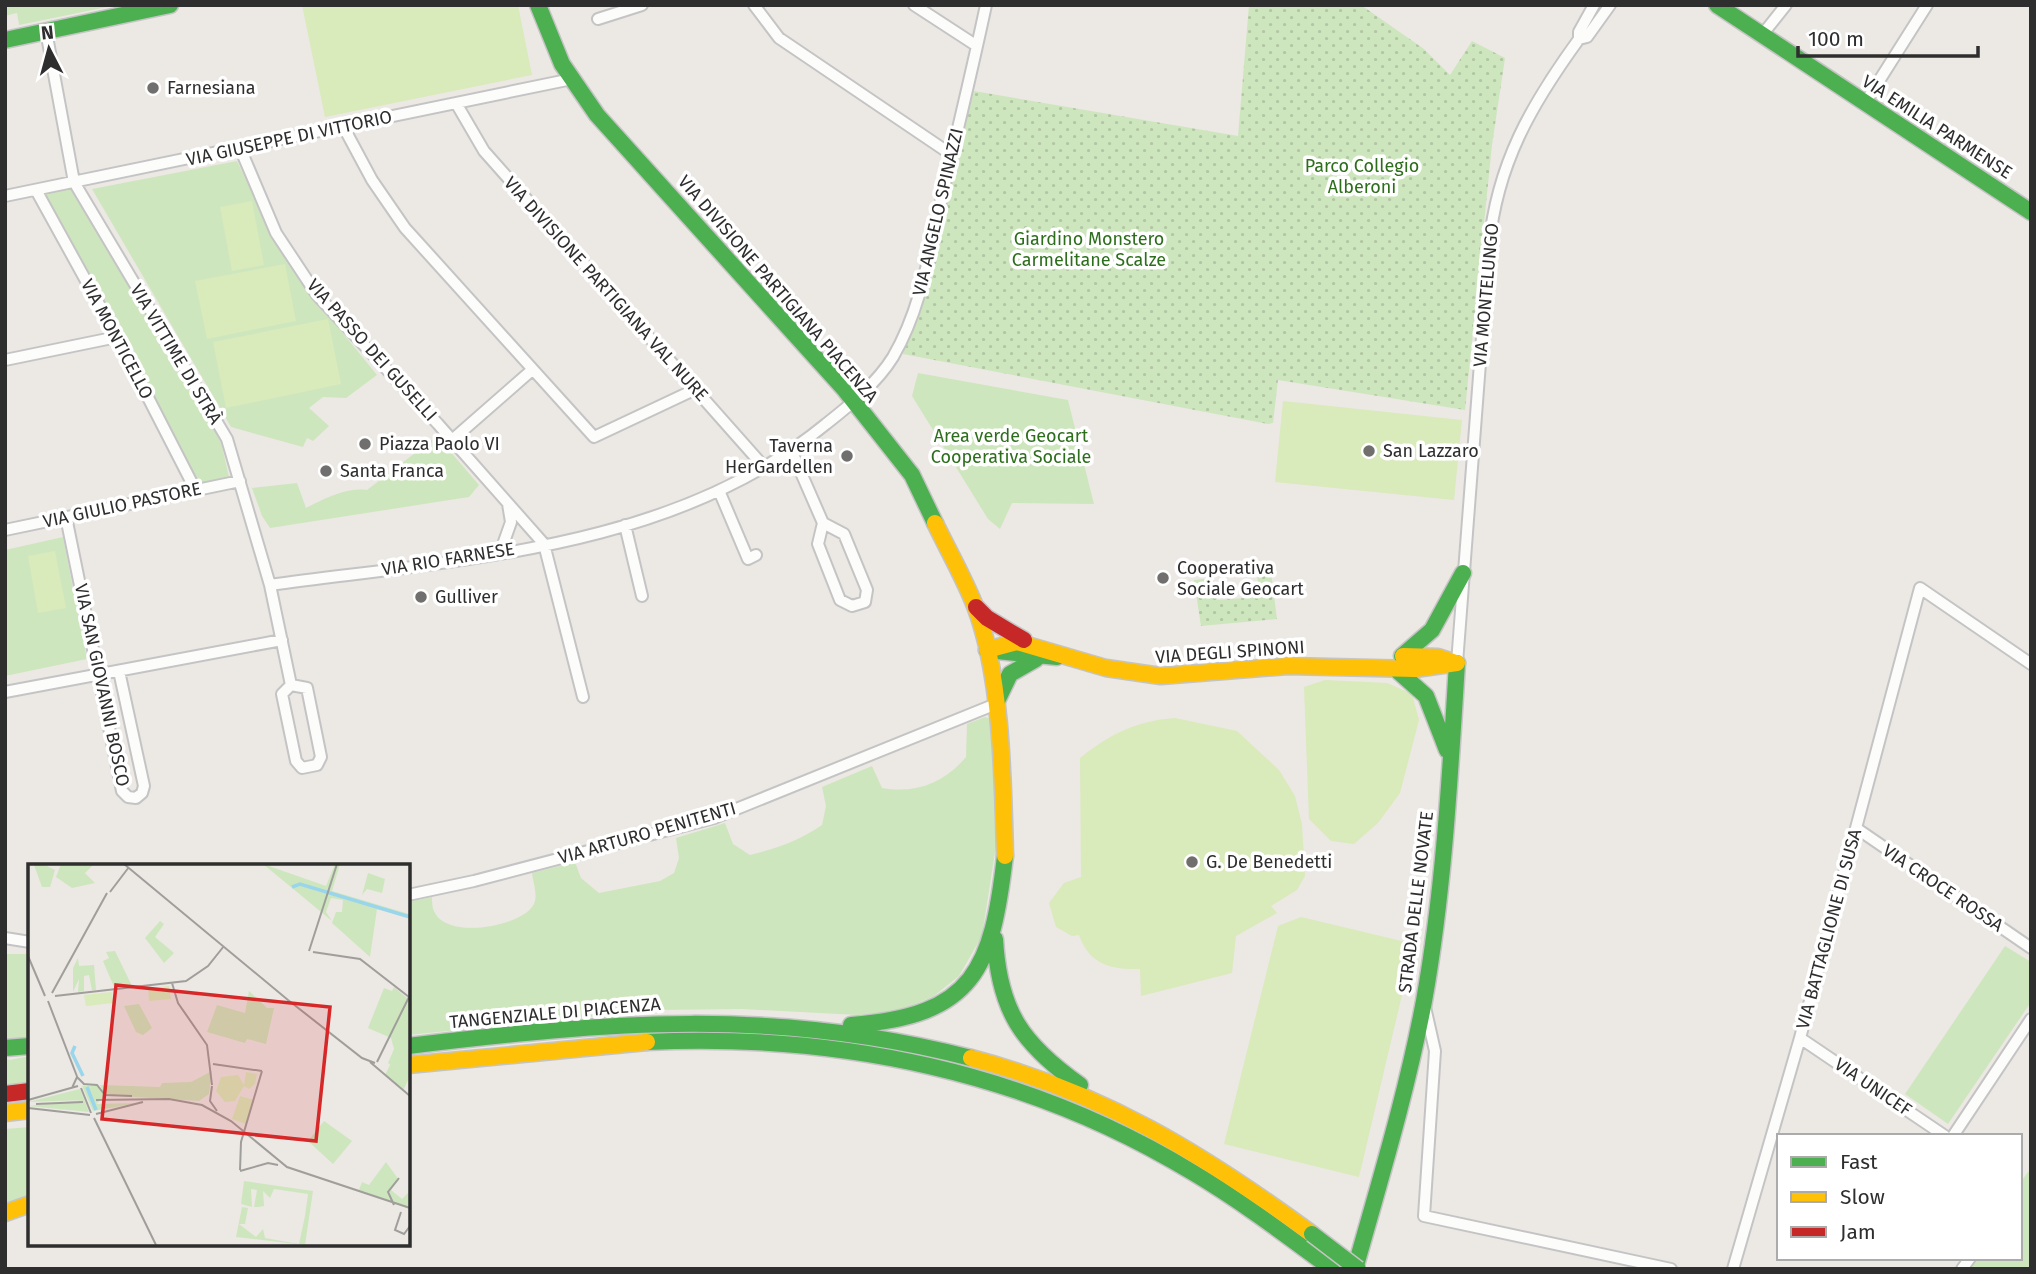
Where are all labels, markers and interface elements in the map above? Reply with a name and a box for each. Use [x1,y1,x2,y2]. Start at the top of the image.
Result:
north arrow [14,14,84,84]
scale bar [1798,14,1978,58]
text: N [40,20,55,45]
text: 100 m [1808,26,1864,52]
street label: VIA EMILIA PARMENSE [1858,70,2016,184]
place label: Farnesiana [167,77,255,99]
marker: Farnesiana [145,80,161,96]
street label: VIA GIUSEPPE DI VITTORIO [184,105,394,171]
street label: VIA ANGELO SPINAZZI [908,126,968,298]
park label: Parco Collegio Alberoni [1305,155,1419,198]
street label: VIA DIVISIONE PARTIGIANA PIACENZA [673,171,883,408]
street label: VIA DIVISIONE PARTIGIANA VAL NURE [499,172,713,406]
street label: VIA MONTELUNGO [1469,222,1503,368]
park label: Giardino Monstero Carmelitane Scalze [1012,228,1166,271]
street label: VIA PASSO DEI GUSELLI [302,274,442,426]
street label: VIA MONTICELLO [76,275,158,403]
street label: VIA VITTIME DI STRÀ [125,279,228,429]
park label: Area verde Geocart Cooperativa Sociale [931,425,1091,468]
place label: Piazza Paolo VI [379,433,500,455]
place label: Taverna HerGardellen [725,435,833,478]
marker: Piazza Paolo VI [357,436,373,452]
place label: San Lazzaro [1383,440,1479,462]
marker: San Lazzaro [1361,443,1377,459]
marker: Taverna HerGardellen [839,448,855,464]
place label: Santa Franca [340,460,444,482]
marker: Santa Franca [318,463,334,479]
street label: VIA GIULIO PASTORE [41,477,203,533]
street label: VIA RIO FARNESE [380,538,516,580]
place label: Cooperativa Sociale Geocart [1177,557,1304,600]
marker: Cooperativa Sociale Geocart [1155,570,1171,586]
street label: VIA SAN GIOVANNI BOSCO [70,582,134,788]
place label: Gulliver [435,586,498,608]
marker: Gulliver [413,589,429,605]
street label: VIA DEGLI SPINONI [1155,636,1305,668]
street label: VIA ARTURO PENITENTI [556,797,738,869]
street label: STRADA DELLE NOVATE [1394,810,1438,994]
street label: VIA BATTAGLIONE DI SUSA [1792,826,1867,1032]
street label: VIA CROCE ROSSA [1878,839,2008,937]
place label: G. De Benedetti [1206,851,1332,873]
marker: G. De Benedetti [1184,854,1200,870]
inset map [28,864,410,1246]
street label: TANGENZIALE DI PIACENZA [448,993,662,1033]
street label: VIA UNICEF [1830,1053,1916,1121]
legend [1777,1134,2022,1260]
text: Fast [1840,1149,1878,1175]
text: Slow [1840,1184,1885,1210]
text: Jam [1840,1219,1876,1245]

